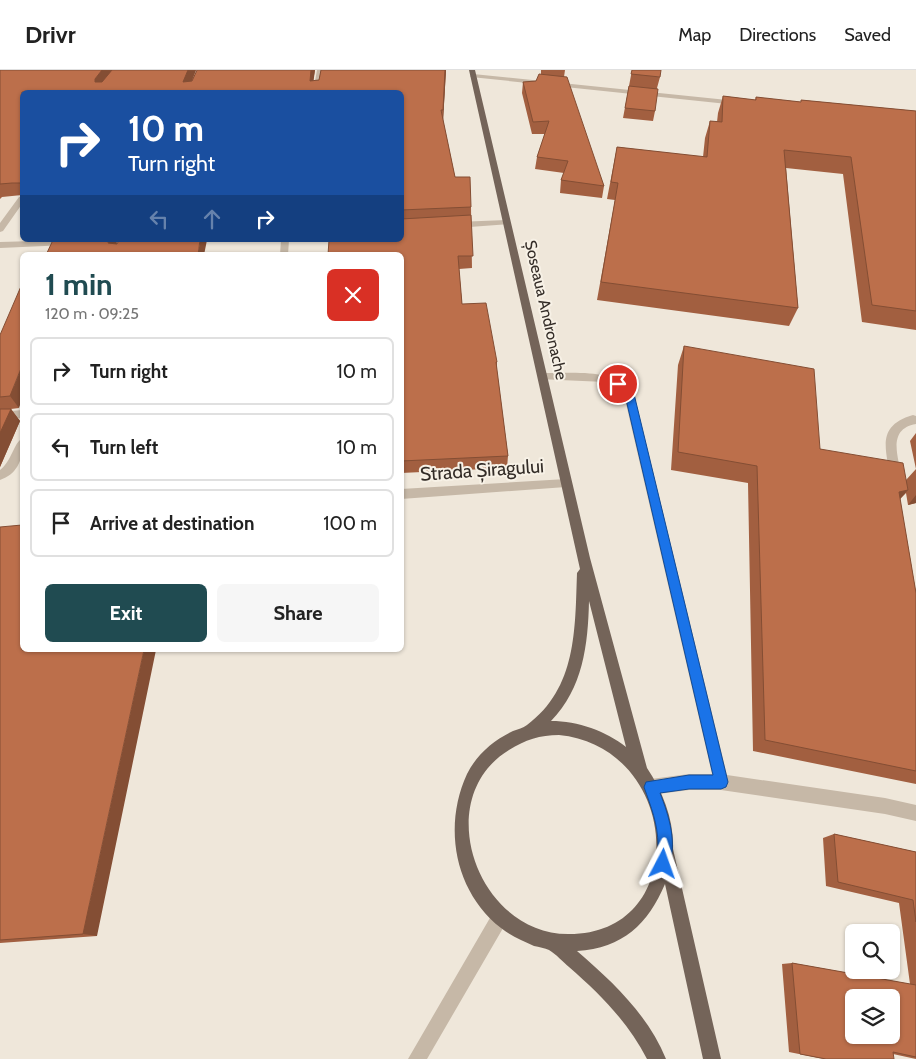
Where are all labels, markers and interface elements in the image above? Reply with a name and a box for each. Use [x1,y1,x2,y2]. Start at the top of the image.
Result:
text: Drivr [25,20,76,49]
text: Map [678,24,711,46]
text: Directions [739,24,816,46]
text: Saved [844,24,891,46]
text: 10 m [128,107,204,150]
icon: right [45,110,110,175]
text: Turn right [128,150,215,177]
icon: left [145,205,173,233]
icon: ahead [198,205,226,233]
icon: right [251,205,279,233]
street label: Șoseaua Andronache [520,238,571,382]
text: 1 min [45,266,113,303]
button: close [327,269,379,321]
text: 120 m · 09:25 [45,304,139,323]
icon: right [47,357,75,385]
text: Turn right [90,360,168,383]
text: 10 m [337,360,377,383]
pin [597,363,639,405]
icon: arrive [604,370,632,398]
icon: left [47,433,75,461]
text: Turn left [90,436,158,459]
text: 10 m [337,436,377,459]
street label: Strada Șiragului [419,454,545,487]
icon: arrive [47,509,75,537]
text: Arrive at destination [90,512,254,535]
text: 100 m [323,512,377,535]
button: Exit [45,584,207,642]
button: Share [217,584,379,642]
position arrow [636,837,688,889]
map controls [845,924,900,1044]
button: search [845,924,900,979]
button: layers [845,989,900,1044]

